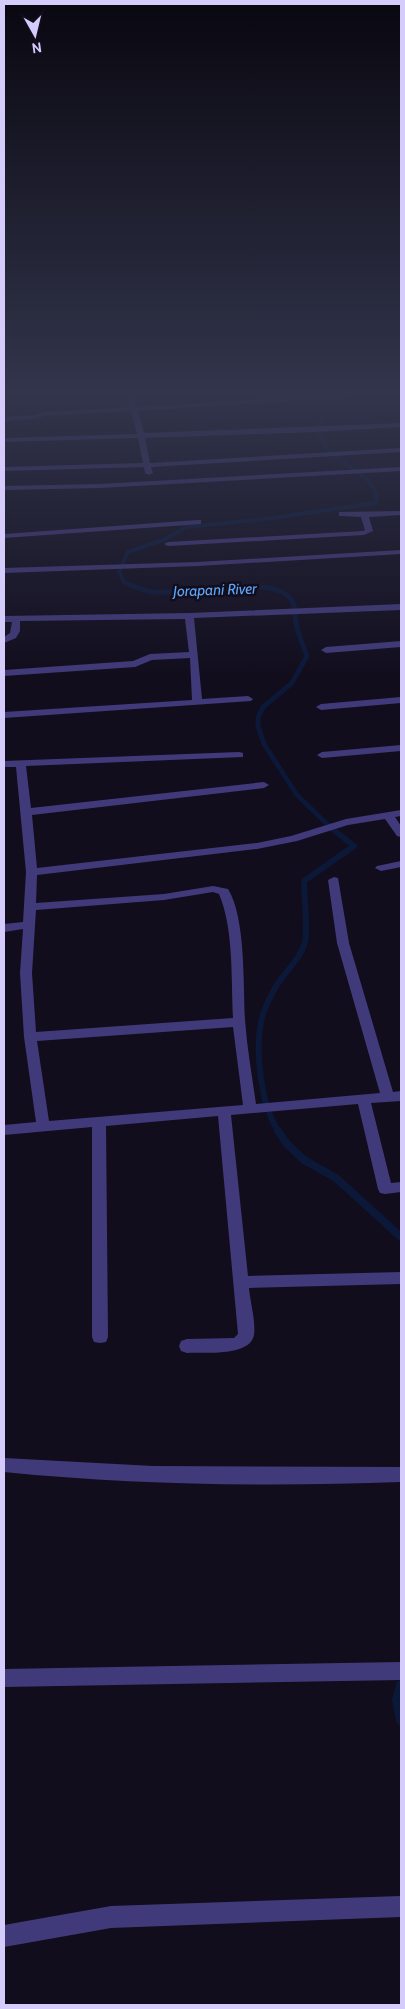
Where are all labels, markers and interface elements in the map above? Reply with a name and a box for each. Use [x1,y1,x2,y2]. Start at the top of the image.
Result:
north arrow [10,10,60,60]
text: N [31,38,43,57]
water label: Jorapani River [171,579,259,601]

